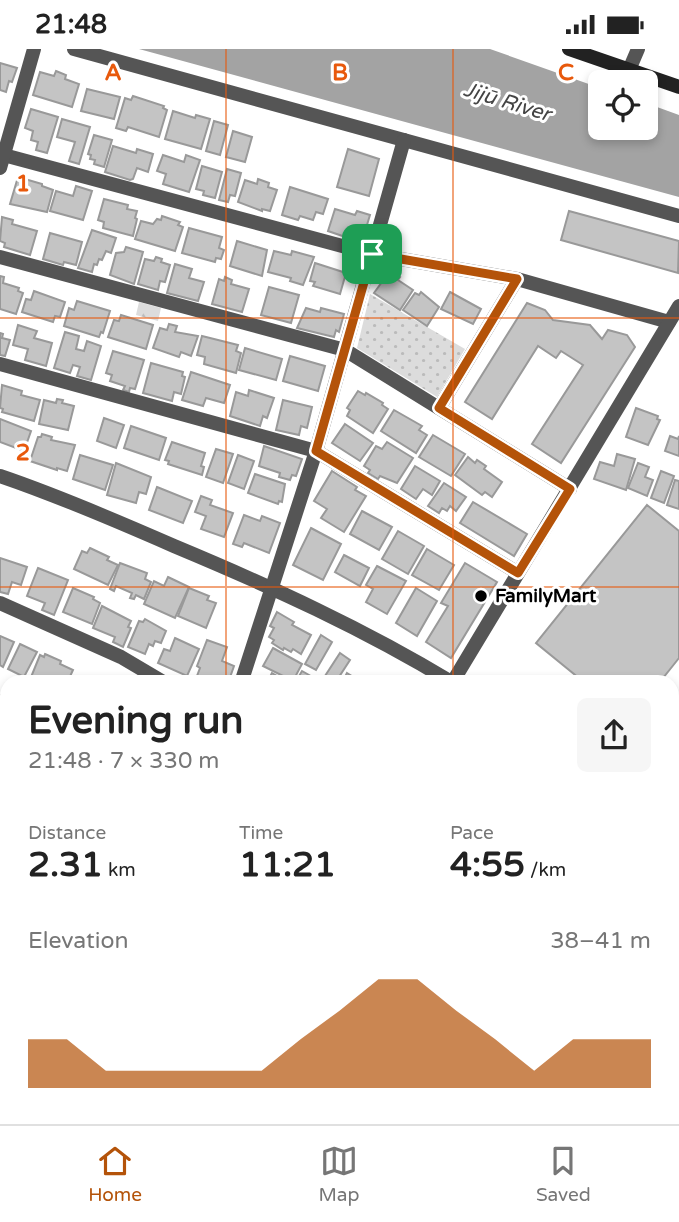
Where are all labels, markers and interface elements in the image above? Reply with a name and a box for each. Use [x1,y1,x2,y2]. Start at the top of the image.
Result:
text: 21:48 [35,9,107,40]
text: A [104,59,122,87]
text: B [332,59,348,87]
text: C [558,59,574,87]
map controls [588,70,658,140]
button: locate [588,70,658,140]
water label: Jijū River [460,77,556,128]
text: 1 [16,170,30,198]
pin [342,224,402,284]
icon: arrive [353,235,391,273]
text: 2 [16,439,30,467]
place label: FamilyMart [495,585,597,608]
marker: FamilyMart [473,588,489,604]
text: Evening run [28,698,243,744]
button: share [577,698,651,772]
text: 21:48 · 7 × 330 m [28,747,219,775]
text: Distance [28,822,106,844]
text: Time [239,822,283,844]
text: Pace [450,822,494,844]
text: 2.31 [28,844,103,886]
text: 11:21 [239,844,336,886]
text: 4:55 [450,844,525,886]
text: km [103,859,136,881]
text: /km [525,859,566,881]
text: Elevation [28,927,129,955]
text: 38–41 m [550,927,651,955]
tab: Home [88,1142,142,1206]
tab: Map [318,1142,359,1206]
tab: Saved [536,1142,591,1206]

